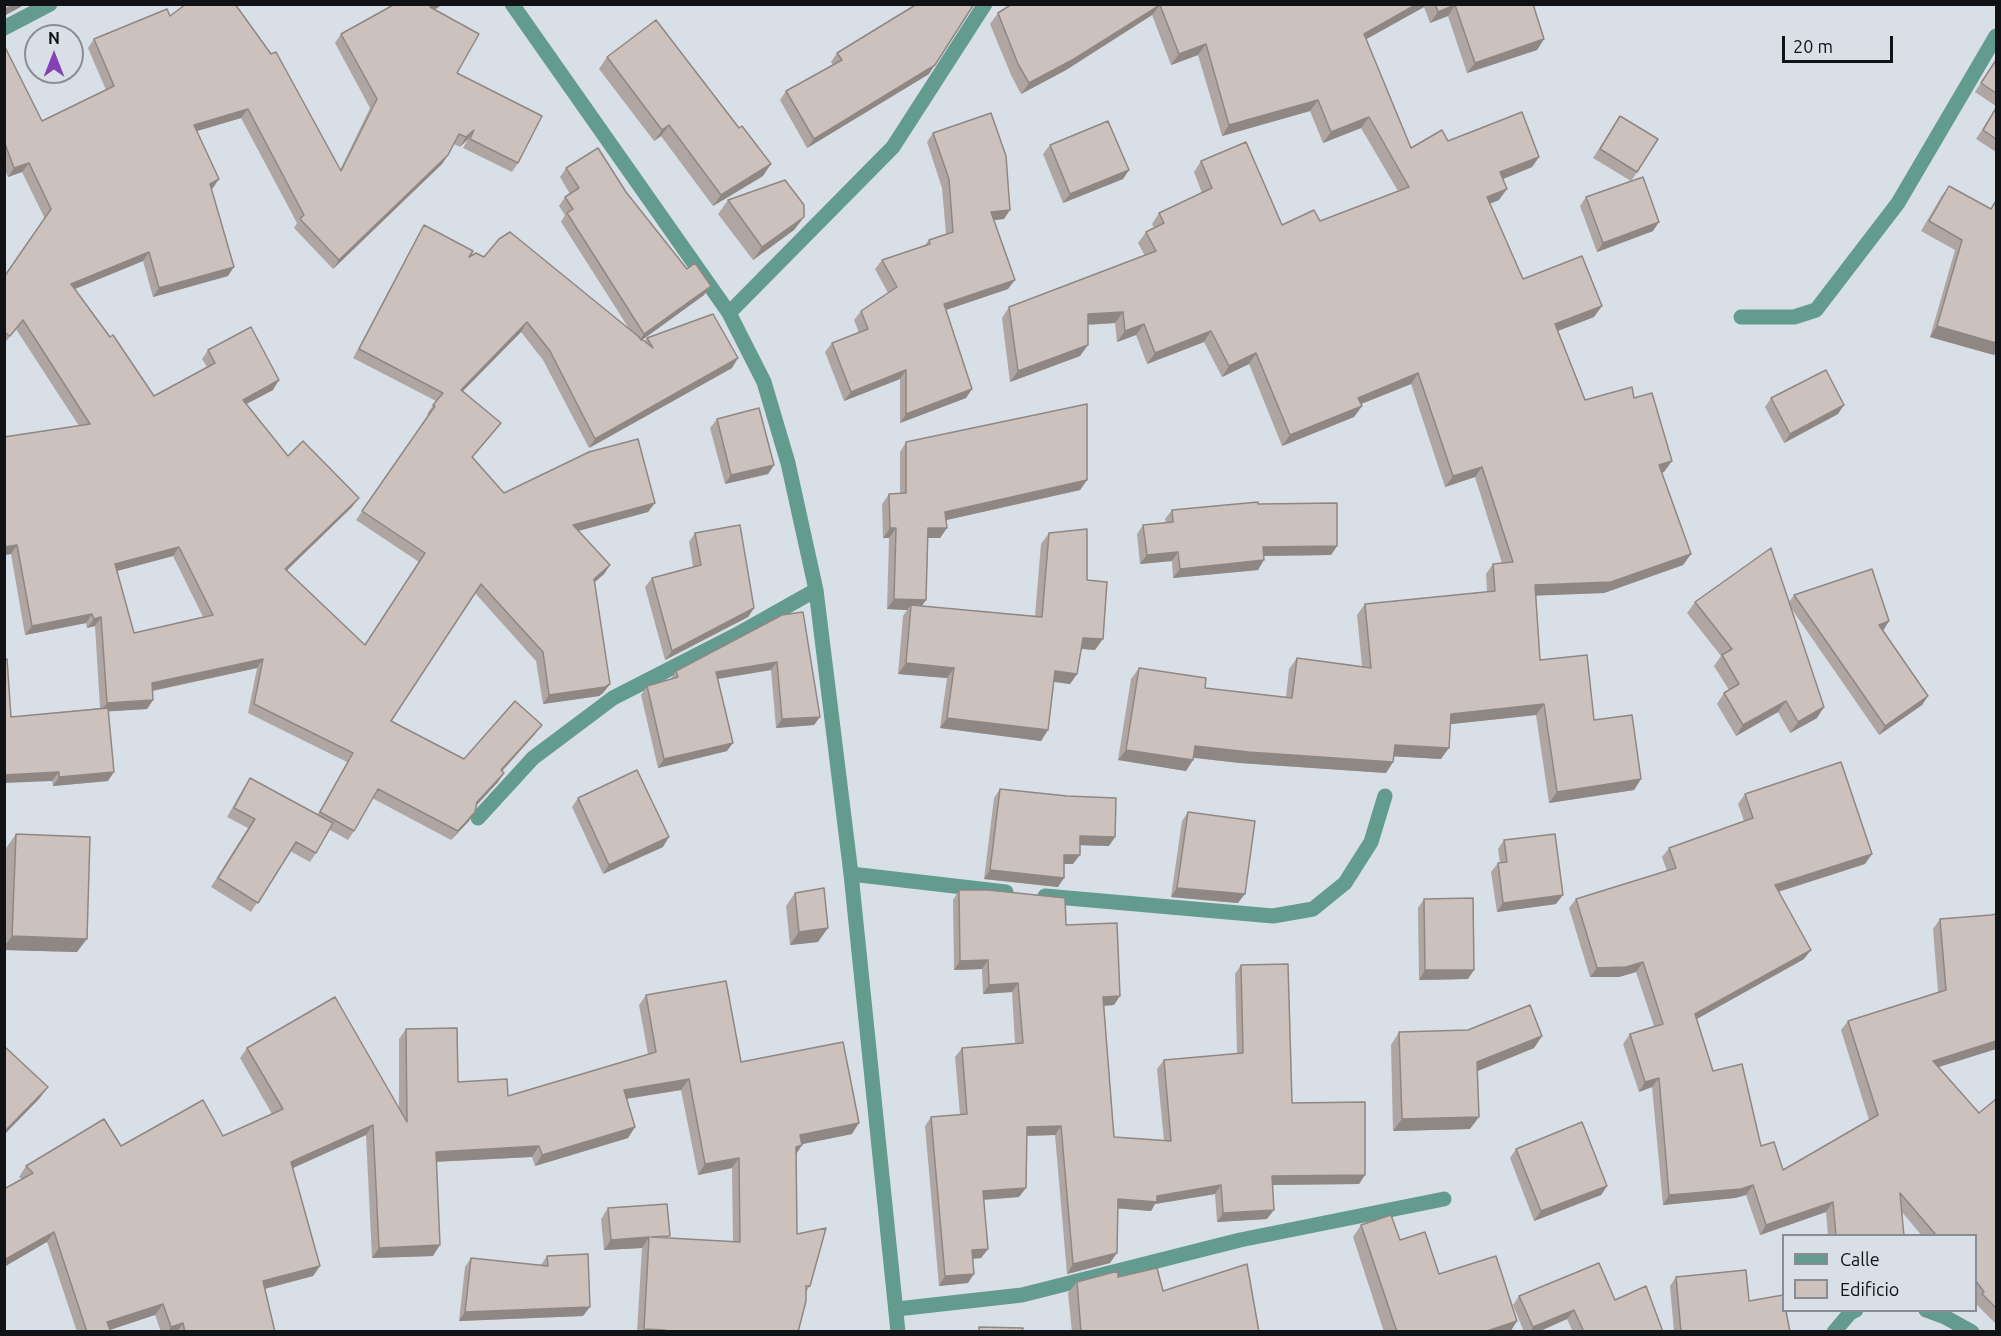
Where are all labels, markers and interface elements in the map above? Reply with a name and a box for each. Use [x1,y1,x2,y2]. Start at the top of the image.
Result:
north arrow [24,24,84,84]
scale bar [1785,24,1896,62]
text: N [48,29,60,47]
text: 20 m [1793,36,1833,56]
legend [1782,1234,1977,1312]
text: Calle [1840,1249,1880,1269]
text: Edificio [1840,1279,1899,1299]

